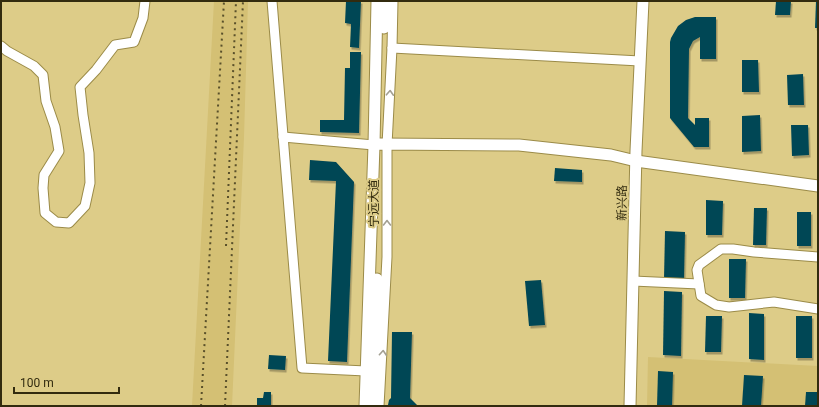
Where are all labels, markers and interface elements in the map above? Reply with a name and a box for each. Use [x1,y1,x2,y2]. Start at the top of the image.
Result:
one-way arrow [386,90,394,96]
street label: 宁远大道 [367,179,381,227]
street label: 新兴路 [615,185,629,221]
one-way arrow [383,220,391,226]
one-way arrow [378,350,387,356]
scale bar [14,369,119,395]
text: 100 m [20,376,54,390]

